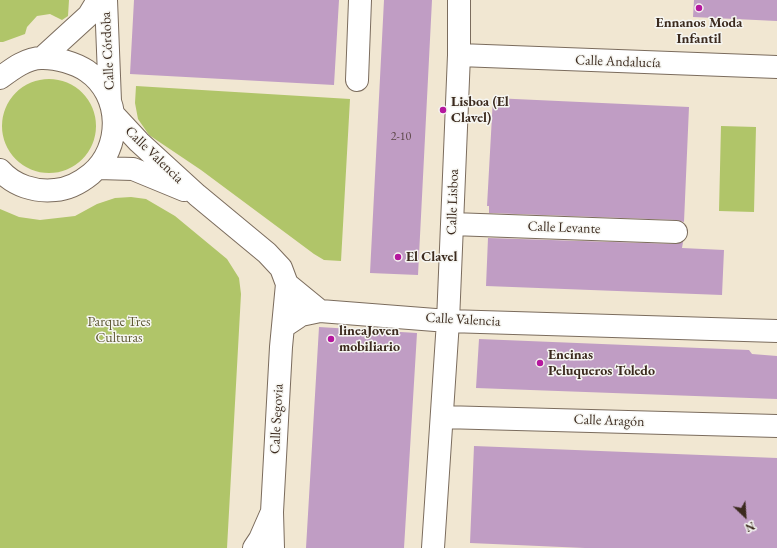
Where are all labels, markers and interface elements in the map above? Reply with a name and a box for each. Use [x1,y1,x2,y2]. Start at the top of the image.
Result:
marker: Ennanos Moda Infantil [694,3,704,13]
street label: Calle Córdoba [98,11,118,91]
place label: Ennanos Moda Infantil [656,15,742,48]
street label: Calle Andalucía [575,52,661,72]
place label: Lisboa (El Clavel) [451,94,509,126]
marker: Lisboa (El Clavel) [438,105,448,115]
street label: Calle Valencia [121,123,187,187]
house number: 2-10 [391,130,411,144]
street label: Calle Lisboa [443,169,463,235]
street label: Calle Levante [527,218,601,238]
place label: El Clavel [406,249,457,265]
marker: El Clavel [393,252,403,262]
street label: Calle Valencia [425,310,501,330]
park label: Parque Tres Culturas [88,314,150,346]
place label: lineaJoven mobiliario [339,323,400,356]
marker: lineaJoven mobiliario [326,334,336,344]
place label: Encinas Peluqueros Toledo [548,347,655,380]
marker: Encinas Peluqueros Toledo [535,358,545,368]
street label: Calle Segovia [267,383,287,455]
street label: Calle Aragón [573,411,645,431]
north arrow [725,496,765,536]
text: N [743,519,757,535]

